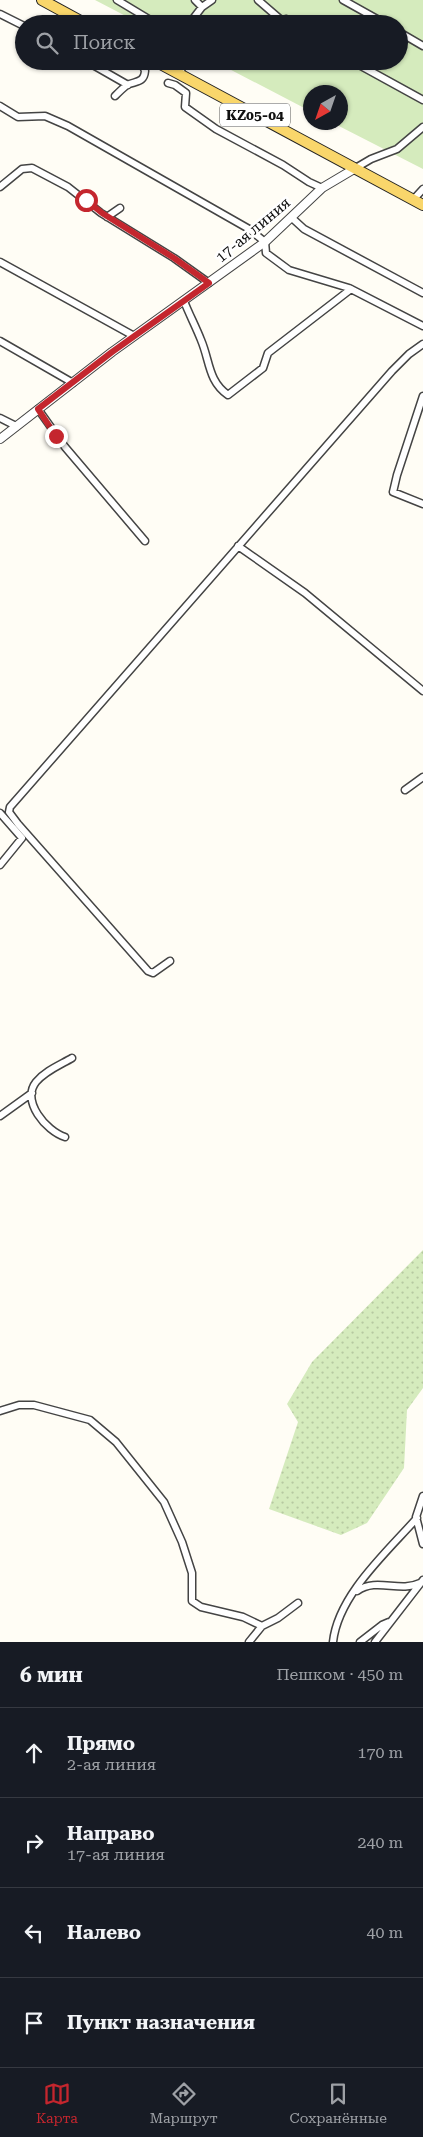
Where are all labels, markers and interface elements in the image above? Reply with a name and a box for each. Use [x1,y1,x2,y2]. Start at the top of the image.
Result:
search box [15,15,408,70]
icon: search [33,29,61,57]
text: Поиск [73,31,136,54]
north arrow [303,85,348,130]
road number: KZ05-04 [220,104,290,126]
route start [75,189,98,212]
street label: 17-ая линия [212,194,294,266]
route end [45,425,68,448]
text: 6 мин [20,1663,83,1687]
text: Пешком · 450 m [276,1665,403,1684]
text: Прямо [67,1732,135,1755]
icon: ahead [20,1739,48,1767]
text: 170 m [357,1743,403,1762]
text: 2-ая линия [67,1755,156,1774]
text: Направо [67,1822,154,1845]
icon: right [20,1829,48,1857]
text: 240 m [357,1833,403,1852]
text: 17-ая линия [67,1845,165,1864]
icon: left [20,1919,48,1947]
text: Налево [67,1921,141,1944]
text: 40 m [366,1923,403,1942]
icon: arrive [20,2009,48,2037]
text: Пункт назначения [67,2011,255,2034]
tab: Карта [36,2080,78,2126]
tab: Маршрут [150,2080,218,2126]
tab: Сохранённые [290,2080,387,2126]

